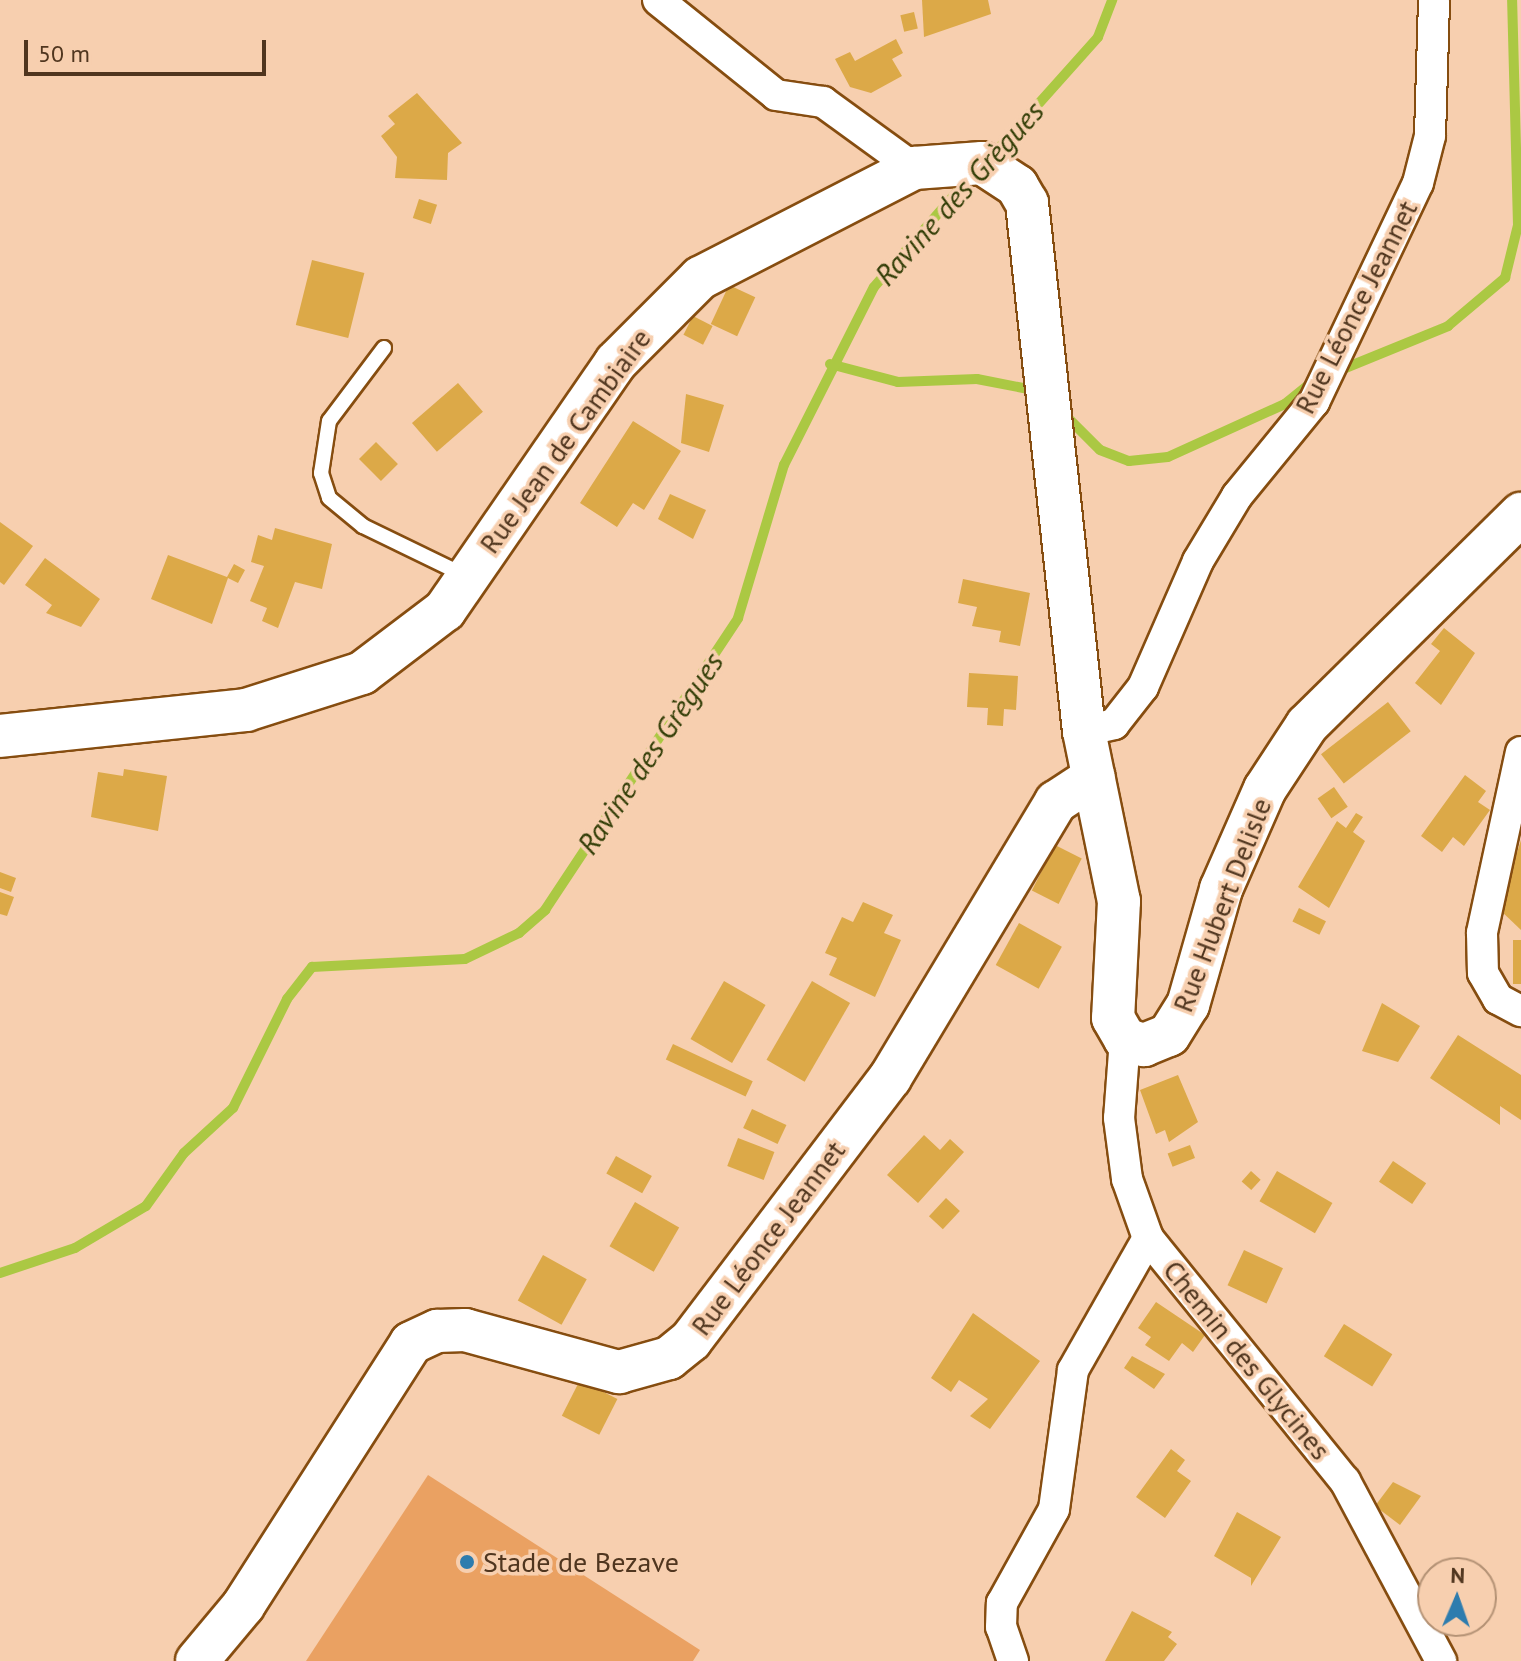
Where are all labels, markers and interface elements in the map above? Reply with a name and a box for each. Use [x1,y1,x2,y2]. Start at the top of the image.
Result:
scale bar [28,24,270,74]
text: 50 m [38,38,90,69]
water label: Ravine des Grègues [867,93,1051,293]
street label: Rue Léonce Jeannet [1288,195,1424,419]
street label: Rue Jean de Cambiaire [472,322,658,560]
water label: Ravine des Grègues [569,645,731,861]
street label: Rue Hubert Delisle [1166,793,1278,1017]
street label: Rue Léonce Jeannet [684,1134,852,1342]
street label: Chemin des Glycines [1156,1254,1338,1466]
place label: Stade de Bezave [483,1545,679,1579]
marker: Stade de Bezave [458,1553,476,1571]
north arrow [1417,1557,1497,1637]
text: N [1450,1561,1465,1589]

